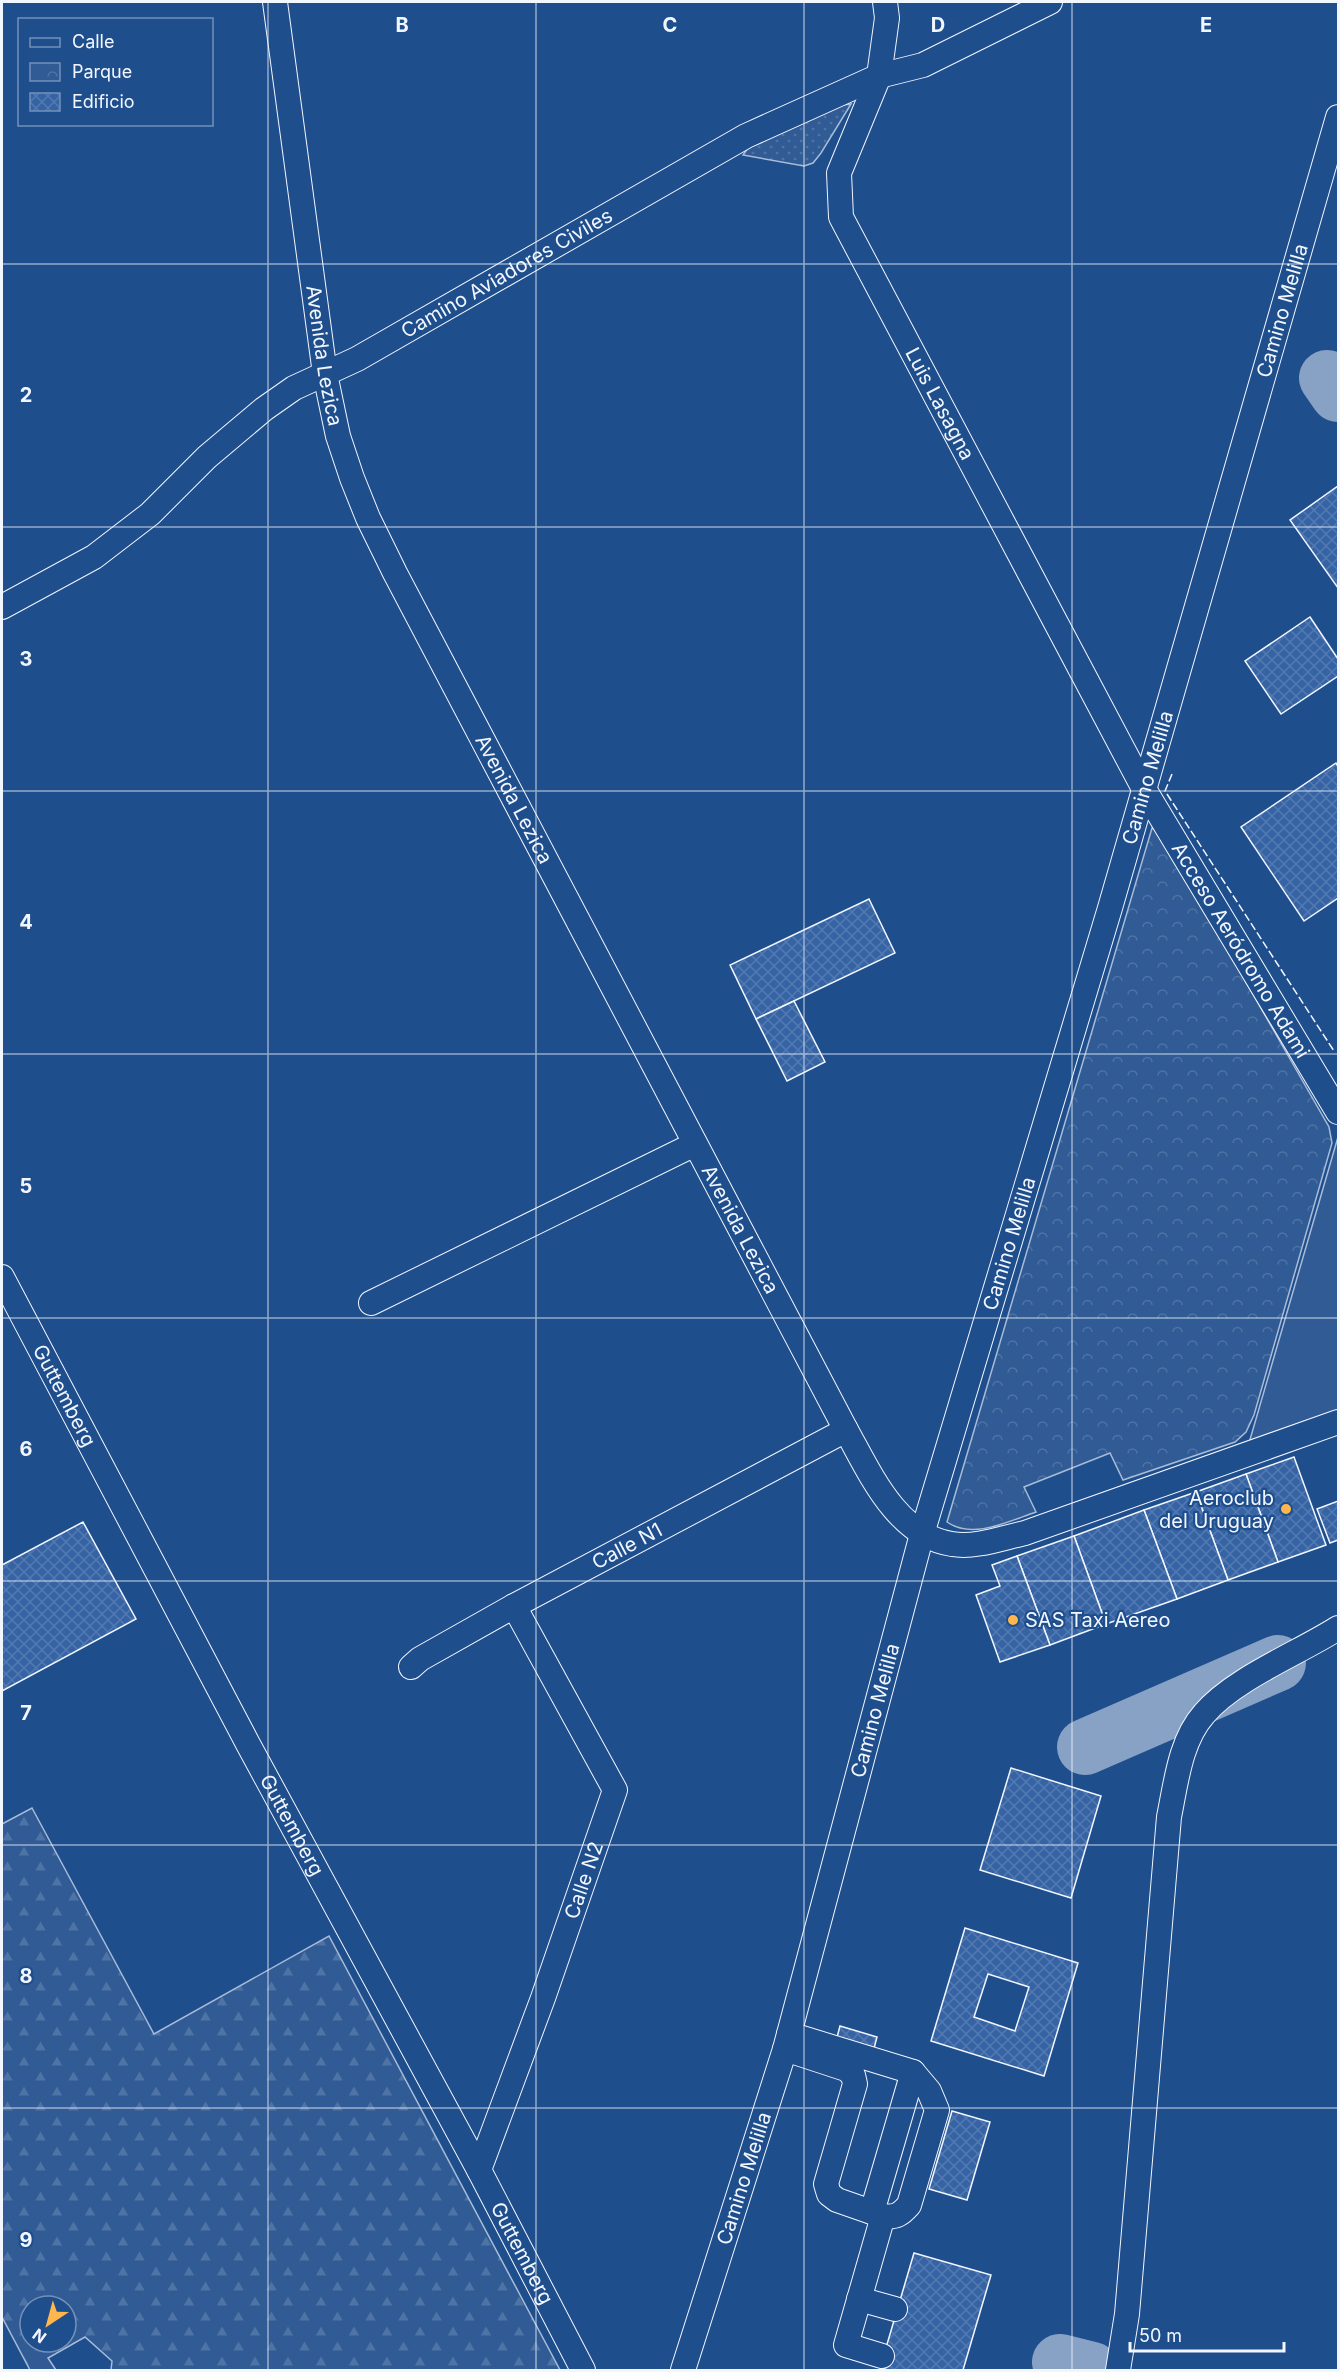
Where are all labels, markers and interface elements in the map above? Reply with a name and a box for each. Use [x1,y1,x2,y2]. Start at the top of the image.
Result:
text: B [395,13,409,37]
text: C [663,13,677,37]
text: D [931,13,945,37]
text: E [1200,13,1212,37]
legend [18,18,213,126]
text: Calle [72,31,114,52]
text: Parque [72,61,132,82]
text: Edificio [72,91,135,112]
street label: Camino Aviadores Civiles [397,203,617,343]
street label: Camino Melilla [1252,241,1313,380]
street label: Avenida Lezica [301,284,348,428]
street label: Luis Lasagna [900,343,980,464]
text: 2 [20,383,32,407]
text: 3 [20,647,32,671]
street label: Camino Melilla [1117,708,1178,847]
street label: Avenida Lezica [470,731,558,868]
street label: Acceso Aeródromo Adami [1167,838,1315,1062]
text: 4 [19,910,33,934]
street label: Avenida Lezica [697,1161,784,1298]
text: 5 [20,1174,32,1198]
street label: Camino Melilla [978,1174,1041,1313]
street label: Guttemberg [28,1341,101,1451]
text: 6 [20,1437,33,1461]
place label: Aeroclub del Uruguay [1159,1486,1274,1533]
marker: Aeroclub del Uruguay [1279,1502,1293,1516]
street label: Calle N1 [588,1518,666,1574]
place label: SAS Taxi Aereo [1025,1608,1170,1632]
marker: SAS Taxi Aereo [1006,1613,1020,1627]
street label: Camino Melilla [846,1641,904,1780]
text: 7 [20,1701,32,1725]
street label: Guttemberg [255,1770,329,1880]
street label: Calle N2 [559,1839,608,1922]
text: 8 [19,1964,33,1988]
street label: Camino Melilla [712,2109,776,2248]
street label: Guttemberg [486,2198,559,2308]
text: 9 [20,2228,33,2252]
north arrow [18,2294,78,2354]
scale bar [1130,2315,1284,2353]
text: N [28,2324,50,2348]
text: 50 m [1139,2325,1182,2346]

